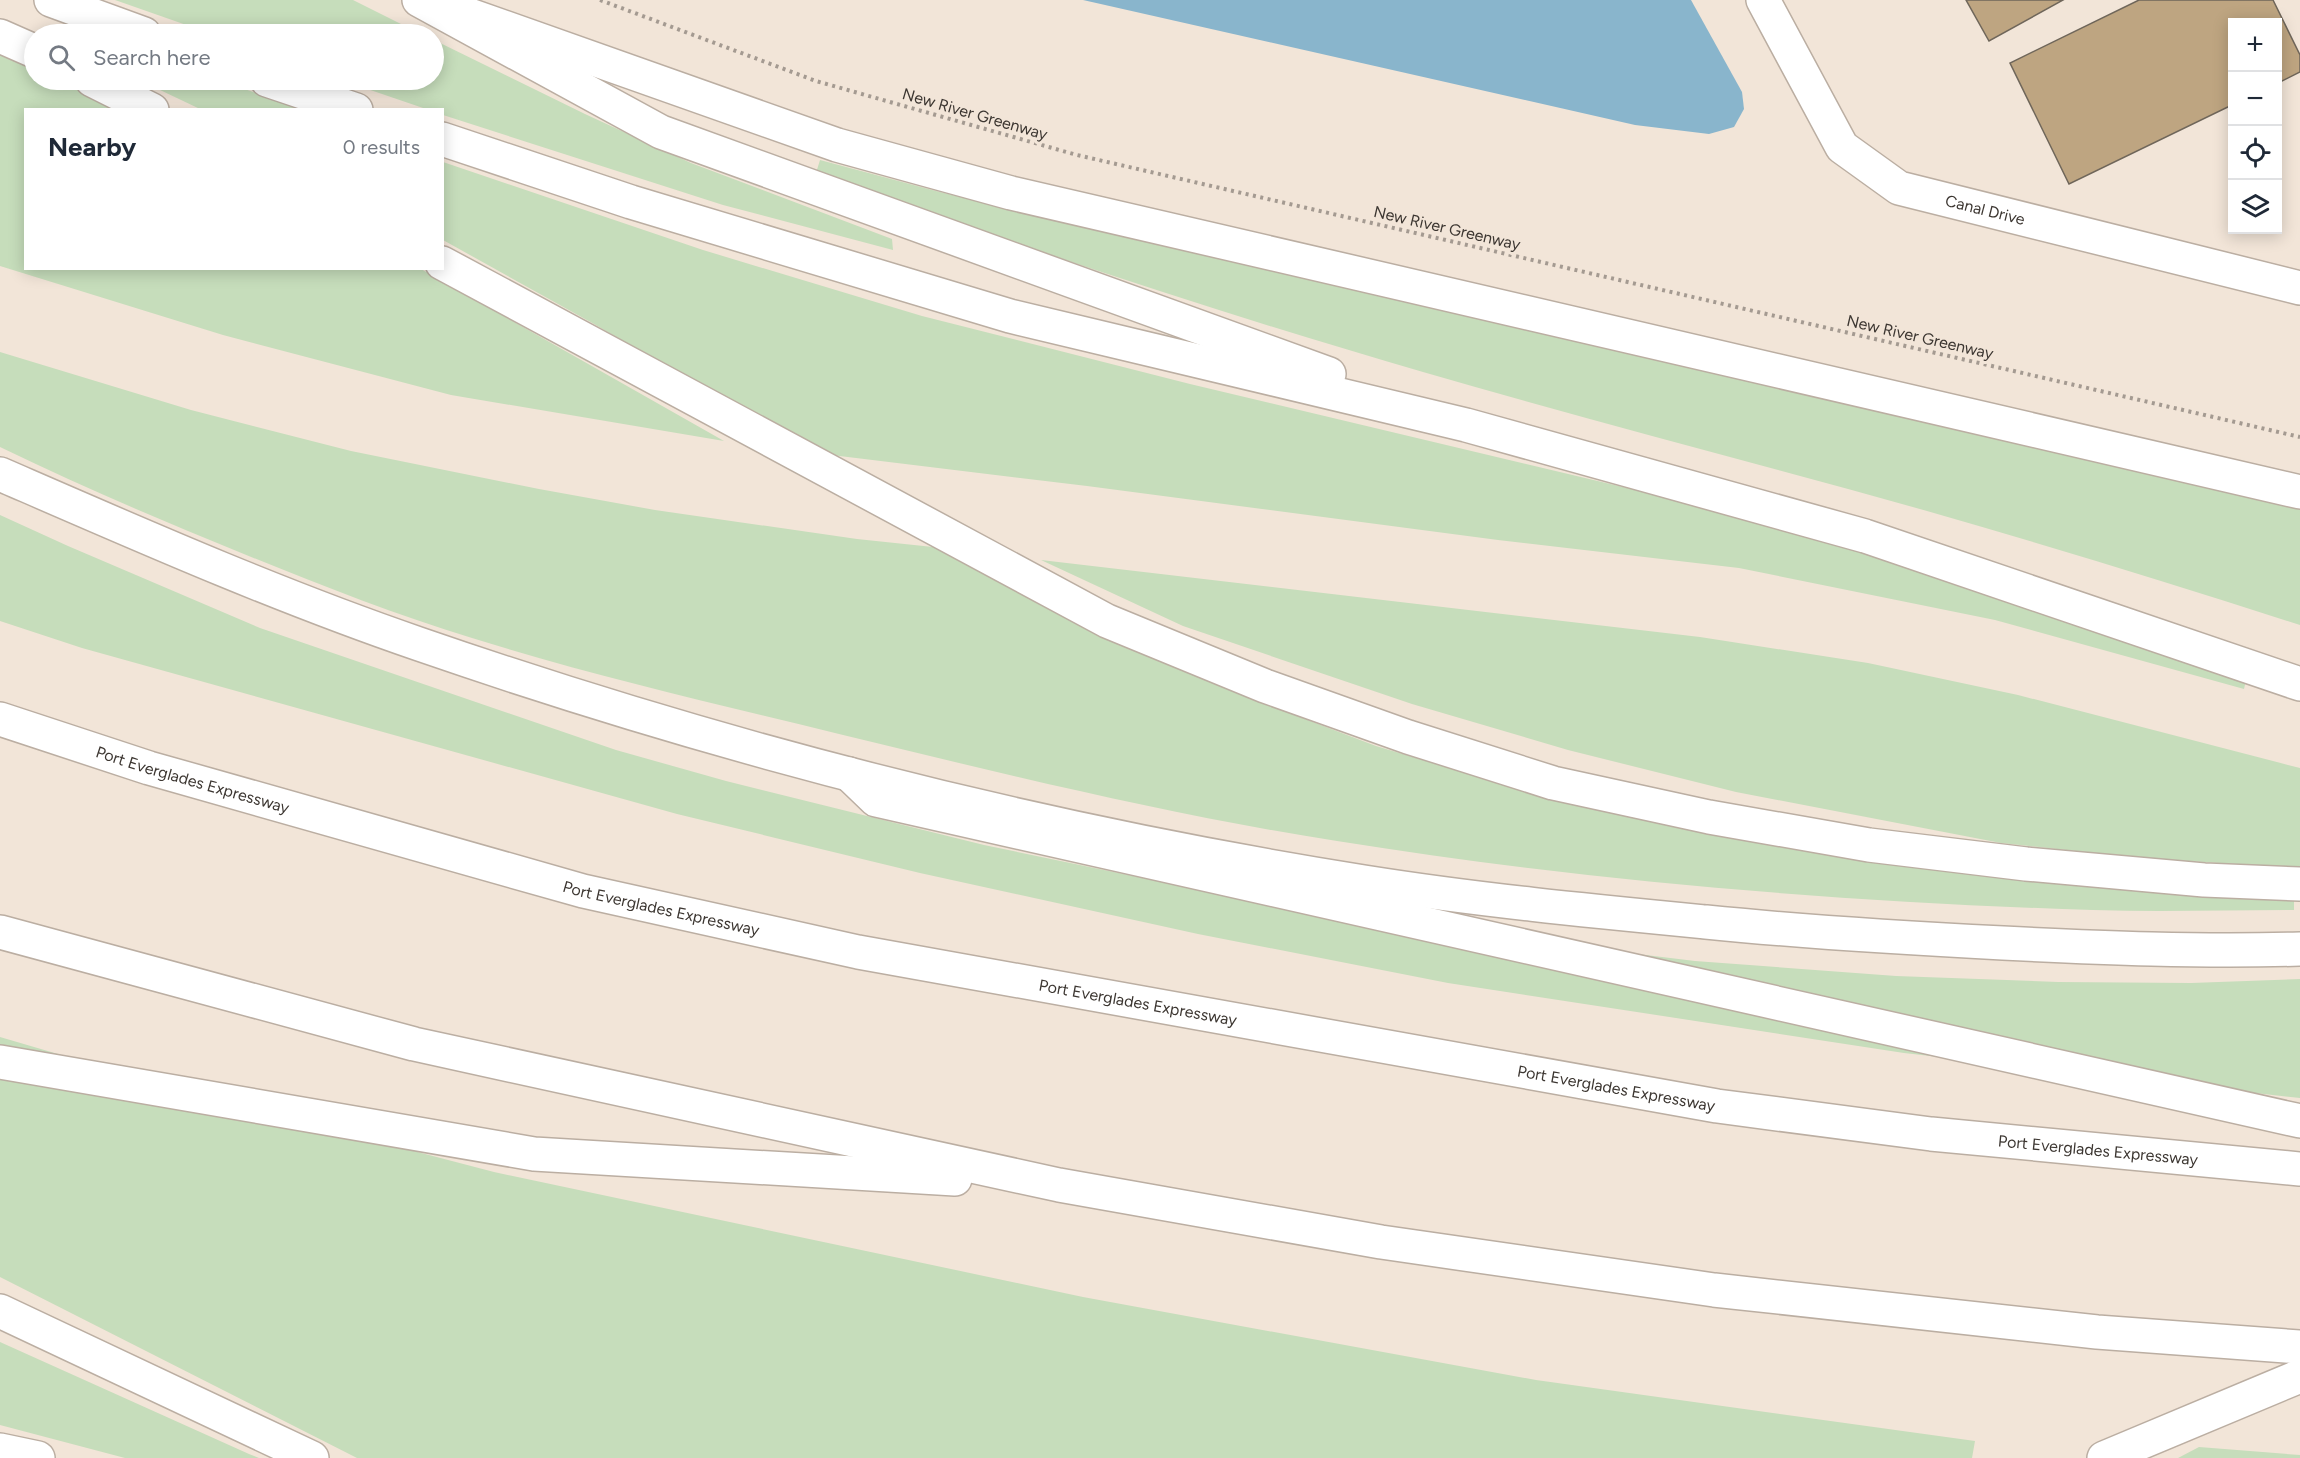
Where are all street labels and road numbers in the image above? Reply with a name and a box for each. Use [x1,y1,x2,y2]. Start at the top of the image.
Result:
street label: New River Greenway [900,84,1050,144]
street label: Canal Drive [1943,190,2027,229]
street label: New River Greenway [1372,202,1523,254]
street label: New River Greenway [1845,311,1996,363]
street label: Port Everglades Expressway [94,742,292,817]
street label: Port Everglades Expressway [561,876,762,939]
street label: Port Everglades Expressway [1037,975,1239,1029]
street label: Port Everglades Expressway [1516,1061,1717,1115]
street label: Port Everglades Expressway [1997,1131,2200,1169]

